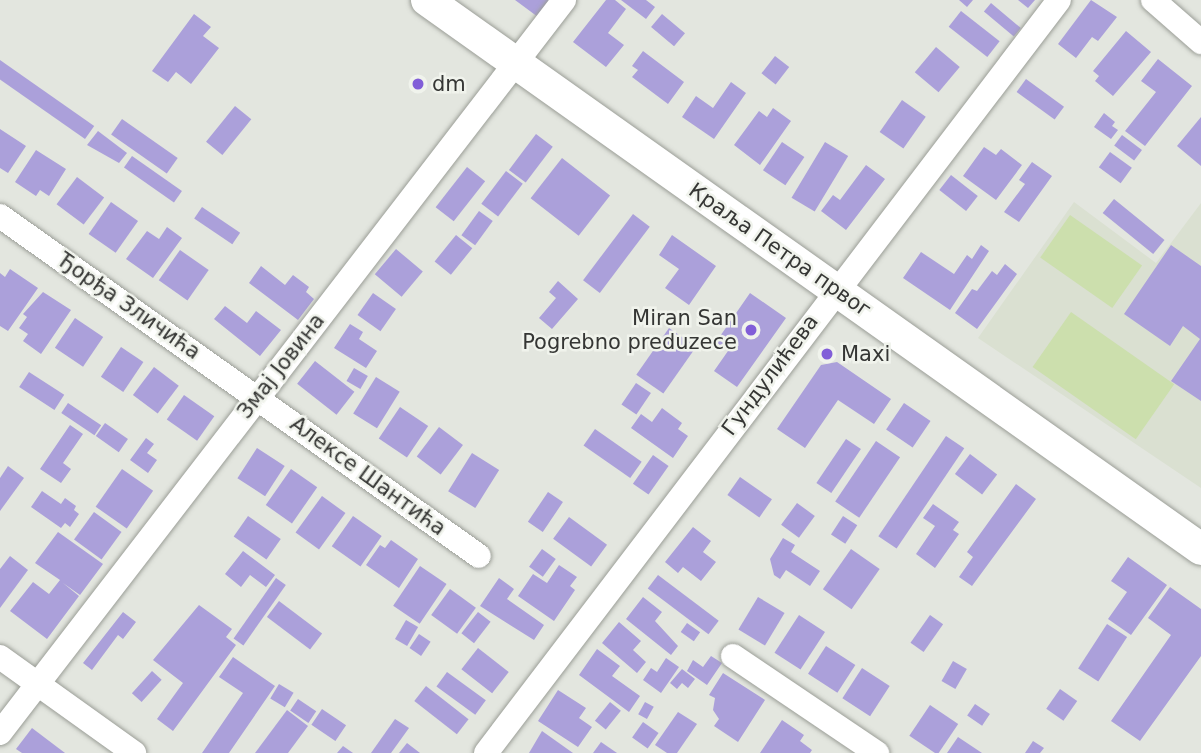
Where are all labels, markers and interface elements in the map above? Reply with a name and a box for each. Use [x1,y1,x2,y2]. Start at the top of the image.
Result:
place label: dm [432,71,466,97]
marker: dm [410,76,426,92]
street label: Краља Петра првог [684,178,876,322]
street label: Ђорђа Зличића [53,247,205,365]
place label: Miran San Pogrebno preduzece [522,305,737,355]
street label: Змај Јовина [232,308,330,424]
street label: Гундулићева [716,310,824,440]
marker: Miran San Pogrebno preduzece [743,322,759,338]
place label: Maxi [841,341,890,367]
marker: Maxi [819,346,835,362]
street label: Алексе Шантића [285,411,451,541]

